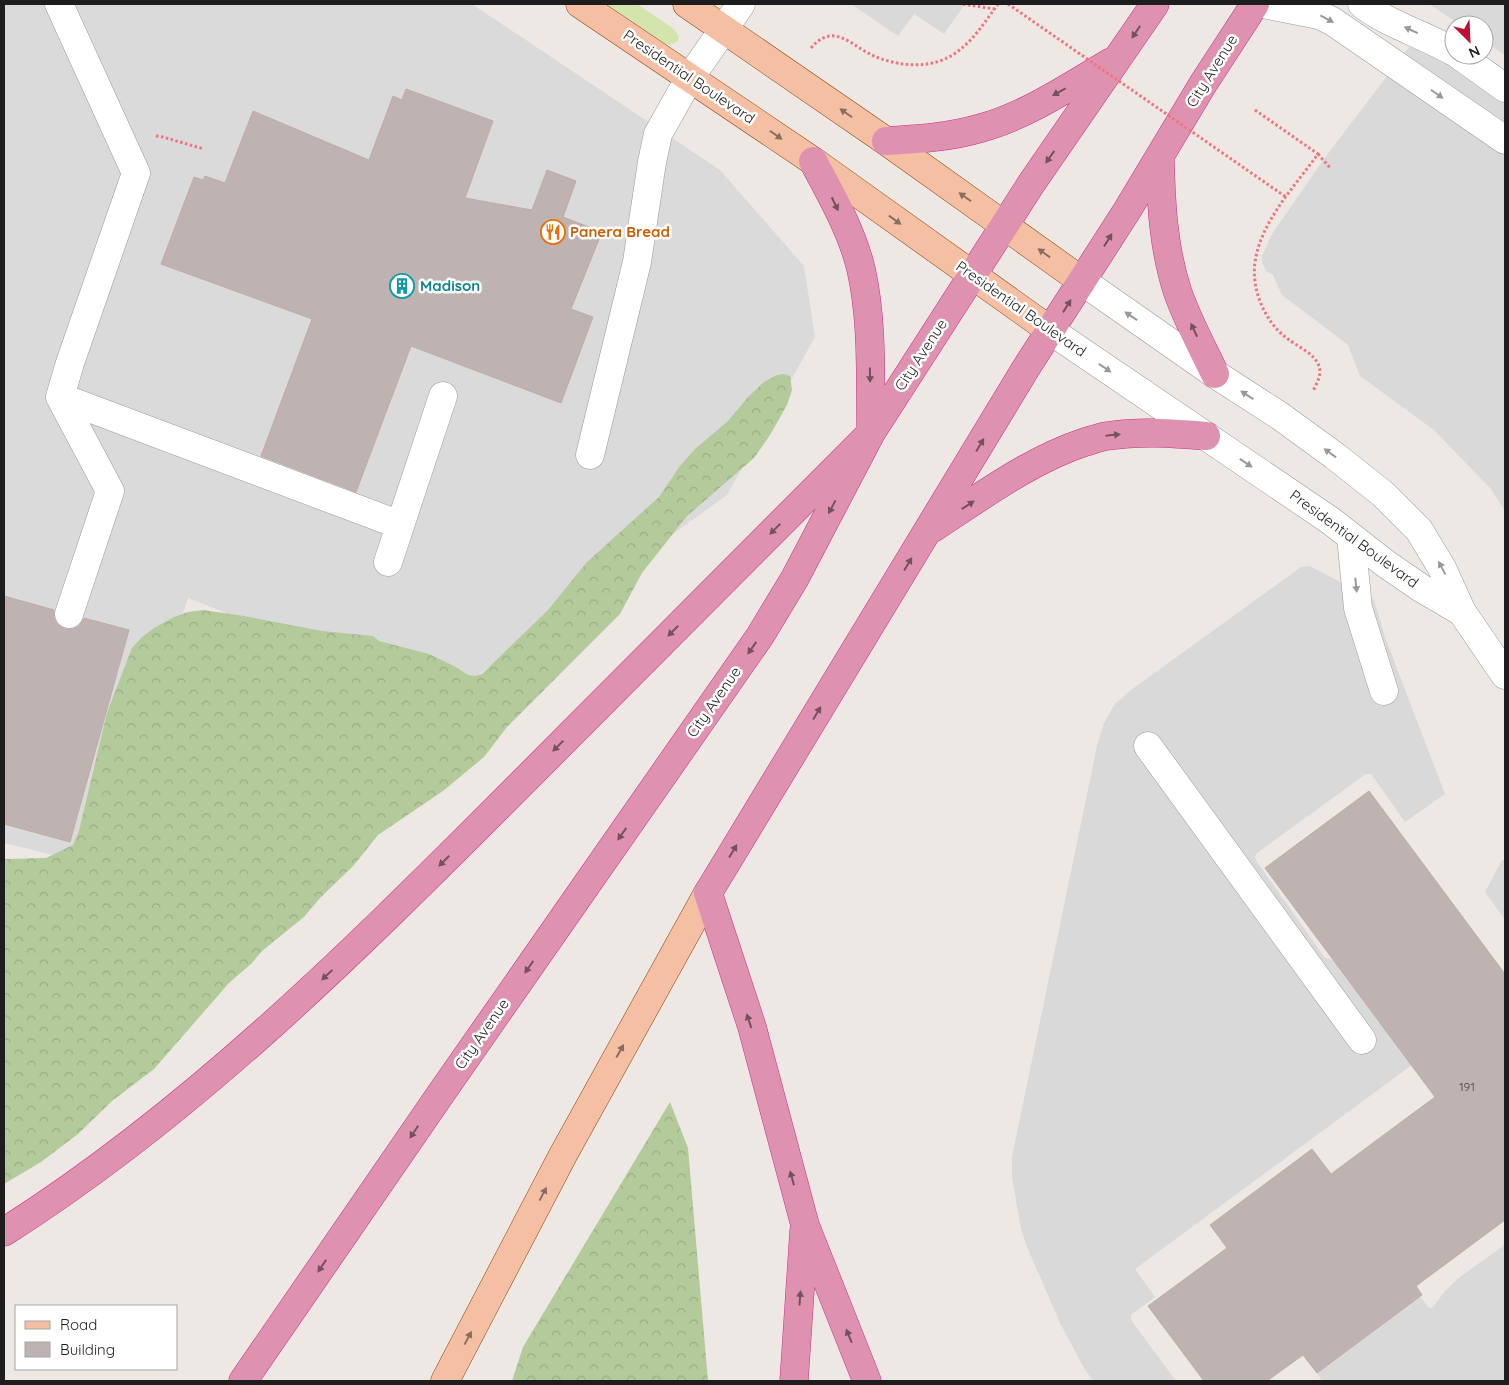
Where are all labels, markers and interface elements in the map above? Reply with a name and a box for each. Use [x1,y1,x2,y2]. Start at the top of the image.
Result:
one-way arrow [1319,15,1334,23]
north arrow [1444,15,1494,65]
street label: Presidential Boulevard [620,25,759,128]
one-way arrow [1131,25,1141,38]
one-way arrow [1404,25,1418,33]
street label: City Avenue [1182,31,1241,111]
text: N [1466,42,1483,62]
one-way arrow [1052,88,1067,96]
one-way arrow [1430,89,1443,99]
one-way arrow [839,108,853,118]
one-way arrow [769,130,783,140]
one-way arrow [1045,150,1055,164]
one-way arrow [959,192,972,202]
one-way arrow [831,197,839,211]
one-way arrow [888,215,902,225]
restaurant icon: Panera Bread [540,219,566,245]
place label: Panera Bread [570,222,670,241]
one-way arrow [1104,233,1113,247]
one-way arrow [1037,248,1051,258]
street label: Presidential Boulevard [952,256,1090,361]
building icon: Madison [389,273,415,299]
place label: Madison [420,276,480,295]
one-way arrow [1062,299,1071,312]
one-way arrow [1125,312,1138,321]
street label: City Avenue [890,315,951,394]
one-way arrow [1189,323,1197,337]
one-way arrow [1098,363,1112,373]
one-way arrow [866,367,874,383]
one-way arrow [1241,390,1254,400]
one-way arrow [1106,431,1122,439]
one-way arrow [975,439,984,452]
one-way arrow [1324,447,1337,458]
one-way arrow [1240,458,1253,468]
street label: Presidential Boulevard [1286,485,1423,592]
one-way arrow [828,499,836,514]
one-way arrow [962,501,975,510]
one-way arrow [769,523,781,535]
one-way arrow [903,558,912,571]
one-way arrow [1438,561,1446,575]
one-way arrow [1352,577,1360,593]
one-way arrow [667,625,679,637]
one-way arrow [747,641,757,655]
street label: City Avenue [682,663,745,741]
one-way arrow [813,706,822,719]
one-way arrow [553,740,565,752]
one-way arrow [617,827,627,841]
one-way arrow [728,845,737,858]
one-way arrow [438,855,450,867]
one-way arrow [524,961,534,974]
one-way arrow [322,969,334,981]
street label: City Avenue [450,995,513,1073]
one-way arrow [745,1013,753,1028]
one-way arrow [616,1044,625,1058]
house number: 191 [1459,1079,1475,1094]
one-way arrow [409,1126,419,1139]
one-way arrow [788,1170,796,1185]
one-way arrow [539,1187,547,1201]
one-way arrow [317,1260,327,1273]
one-way arrow [796,1289,804,1305]
legend [15,1305,178,1370]
text: Road [60,1315,97,1334]
one-way arrow [845,1328,853,1343]
one-way arrow [464,1331,472,1345]
text: Building [60,1340,115,1359]

